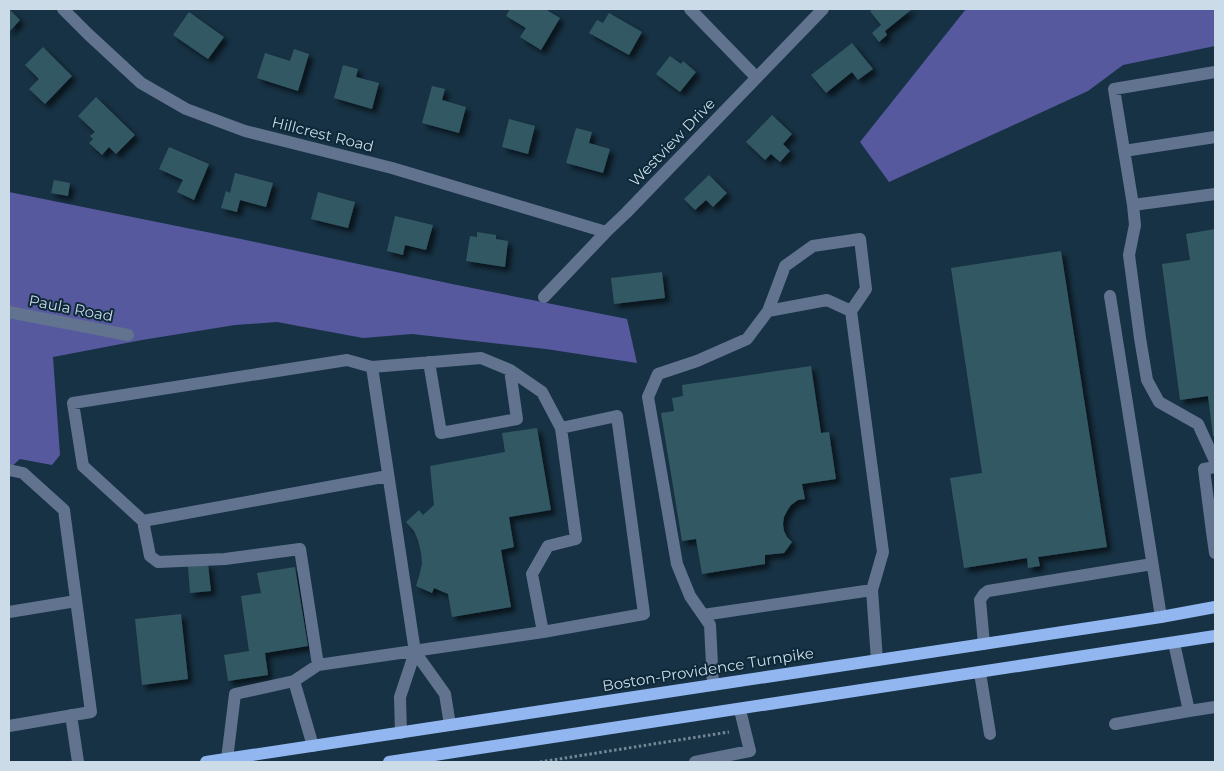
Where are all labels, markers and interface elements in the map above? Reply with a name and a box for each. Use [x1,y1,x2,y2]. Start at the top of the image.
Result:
street label: Westview Drive [625,94,719,190]
street label: Hillcrest Road [270,112,376,156]
street label: Paula Road [27,291,115,325]
street label: Boston-Providence Turnpike [601,643,815,695]

